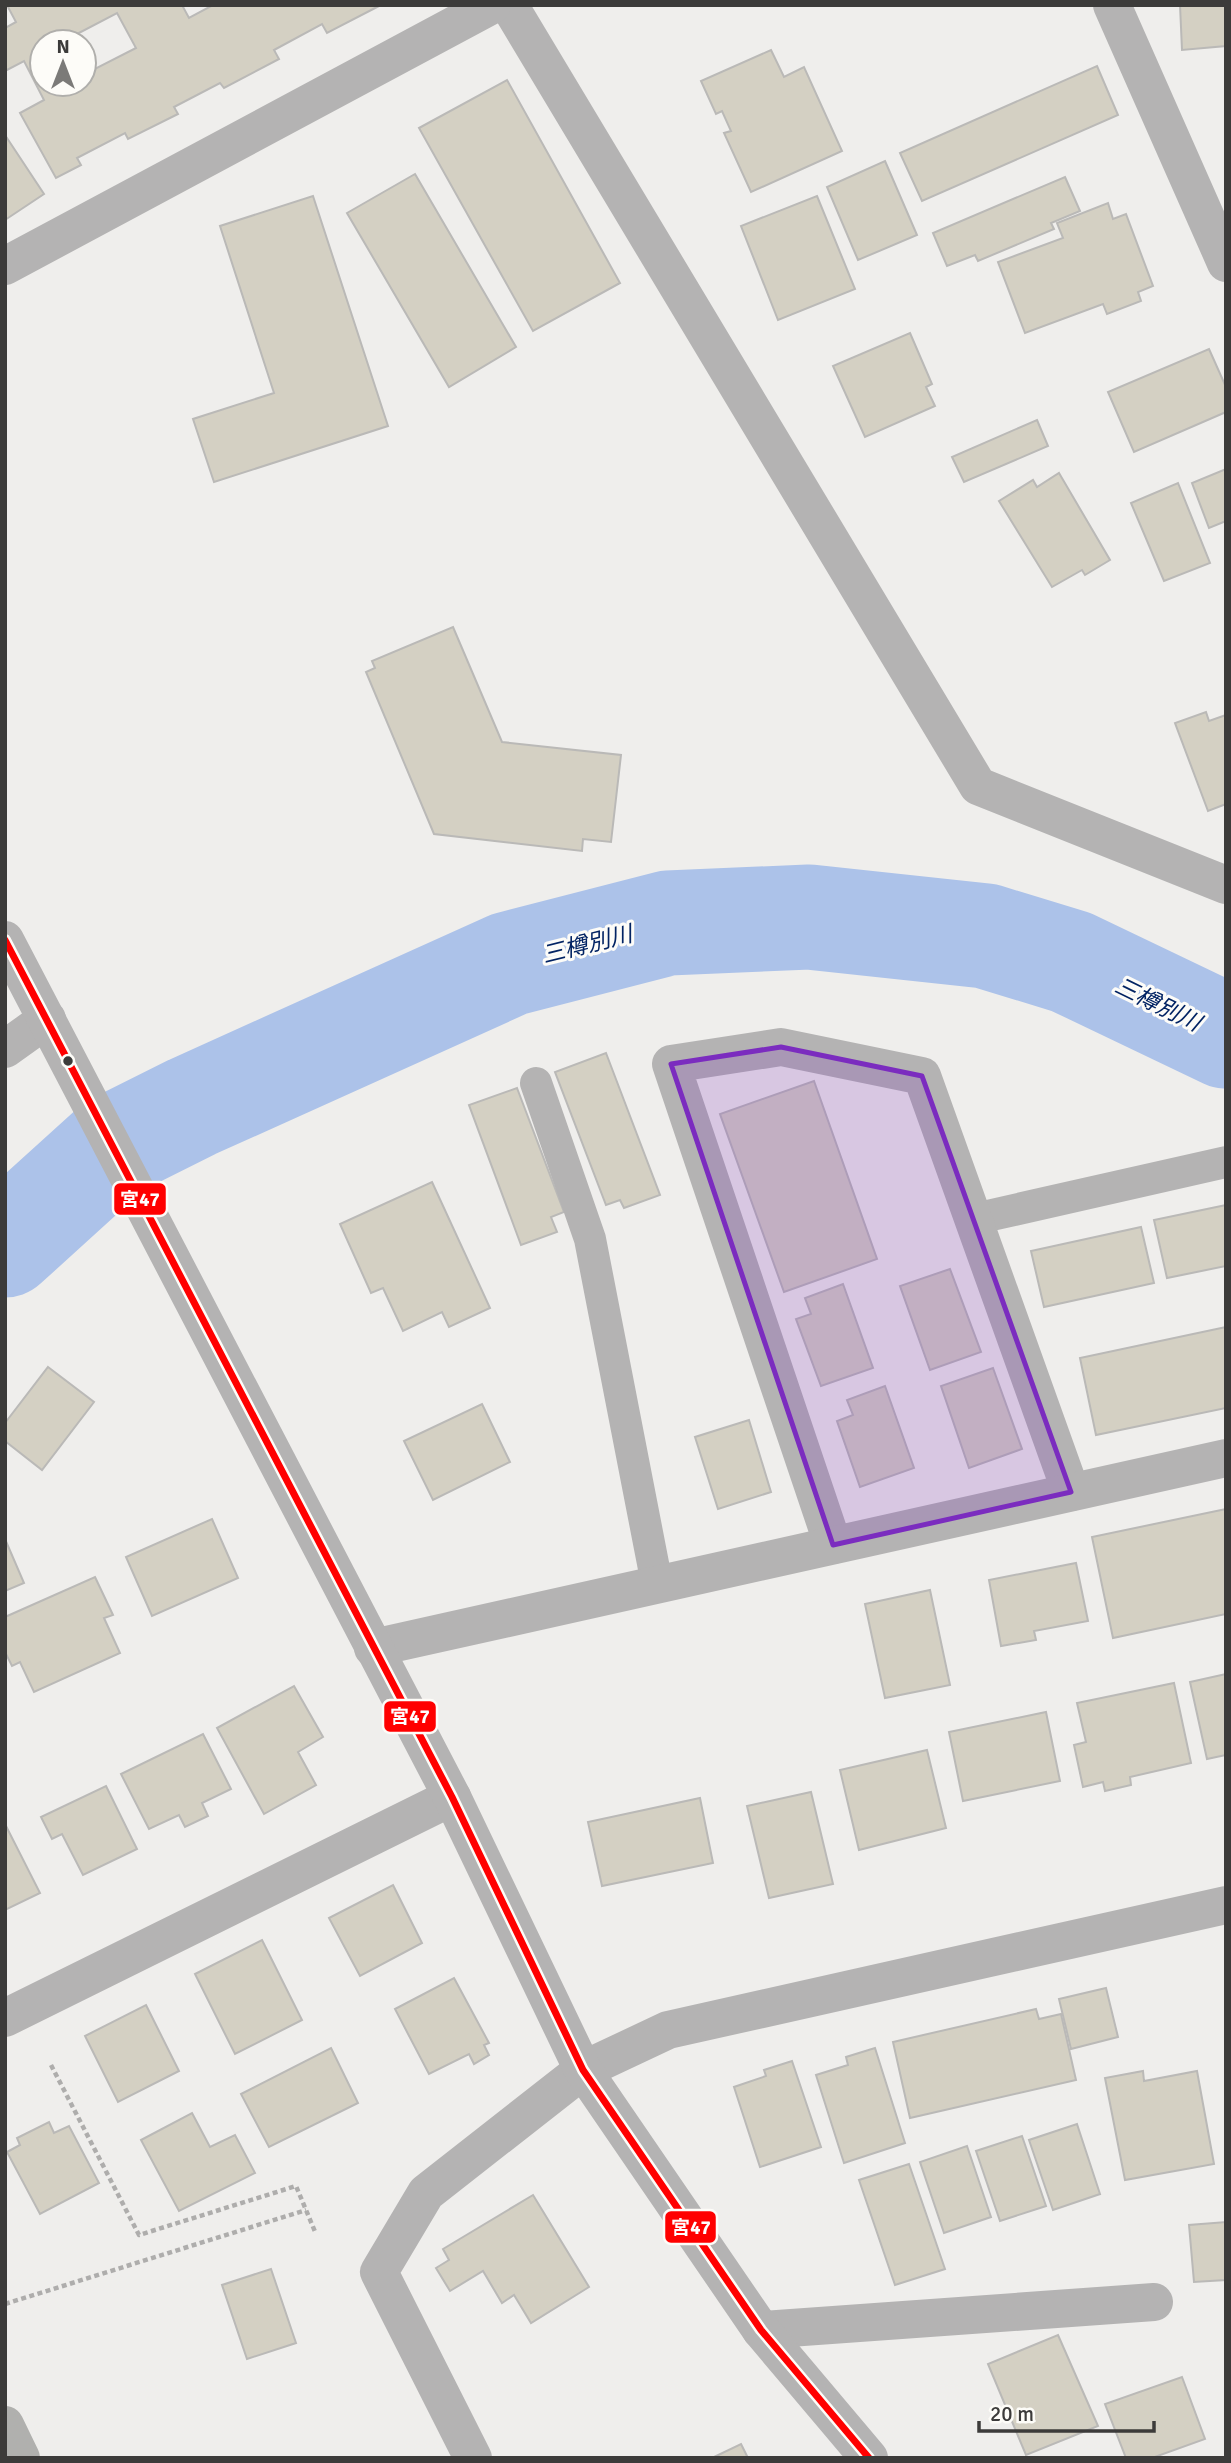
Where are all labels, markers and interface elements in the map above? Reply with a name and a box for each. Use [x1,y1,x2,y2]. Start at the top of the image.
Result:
north arrow [28,28,98,98]
text: N [56,35,70,59]
water label: 三樽別川 [539,919,638,970]
water label: 三樽別川 [1110,971,1208,1039]
unlabelled marker [61,1054,75,1068]
line badge: 宮47 [113,1182,167,1216]
text: 宮47 [120,1188,160,1212]
line badge: 宮47 [383,1700,437,1733]
text: 宮47 [390,1705,430,1729]
line badge: 宮47 [664,2210,717,2244]
text: 宮47 [671,2216,711,2240]
scale bar [979,2390,1154,2434]
text: 20 m [990,2401,1034,2427]

